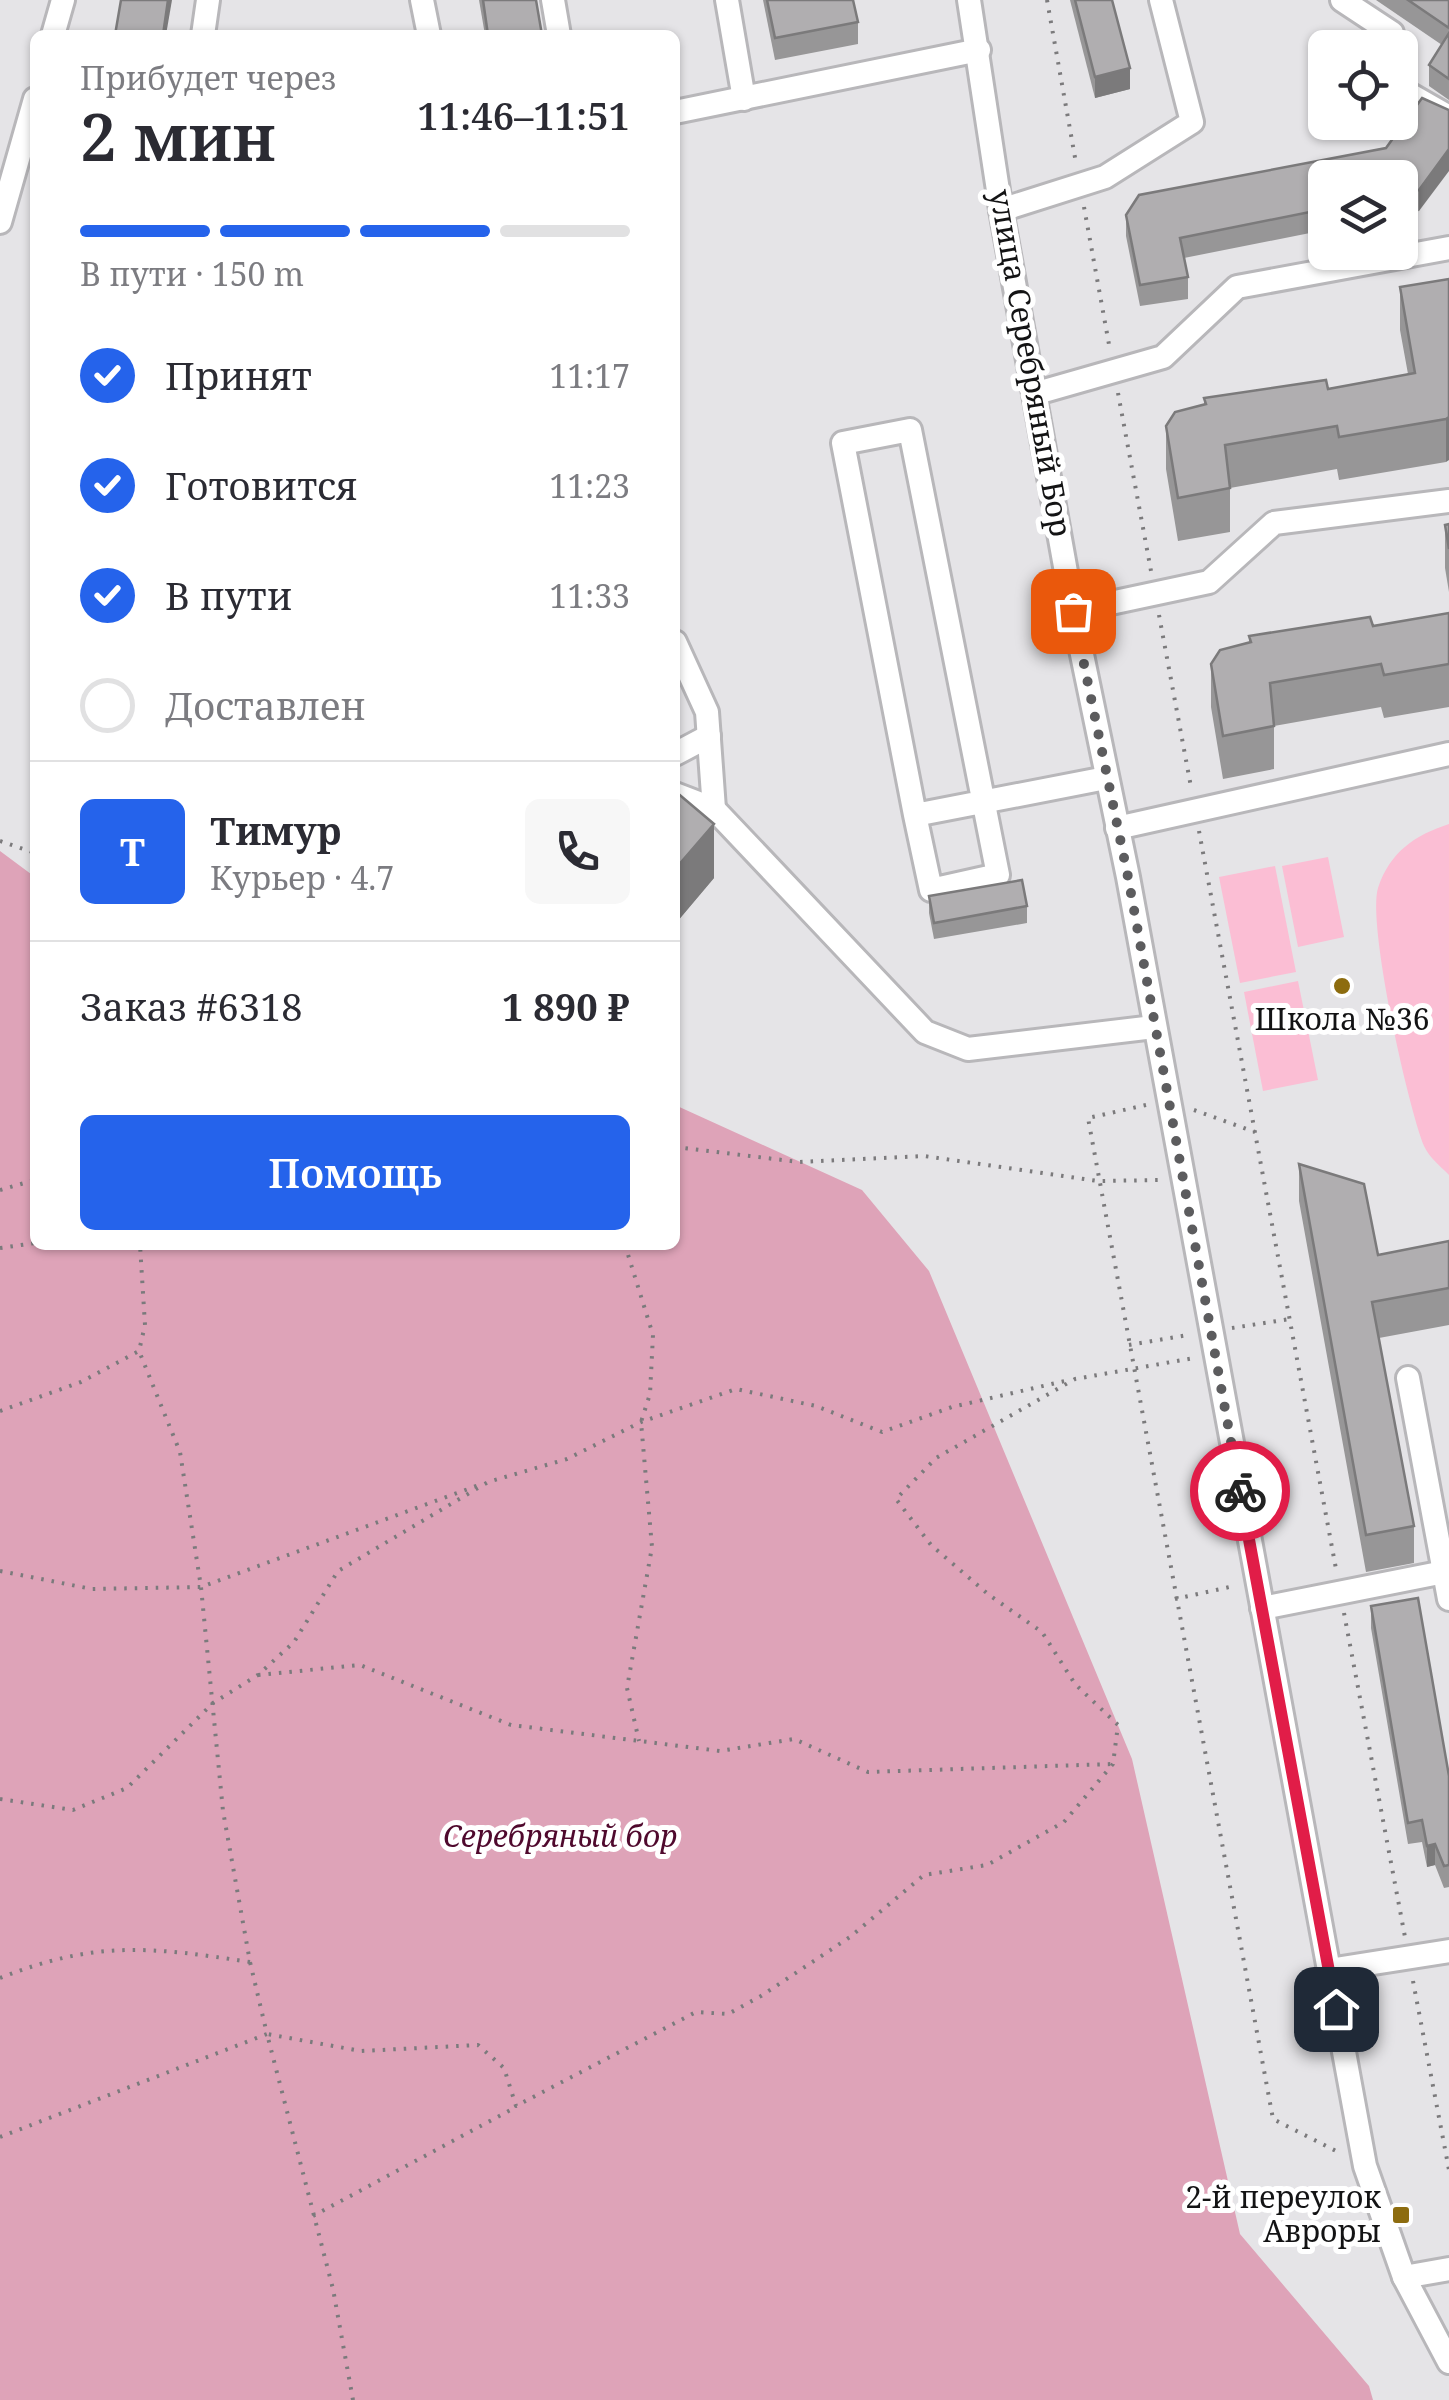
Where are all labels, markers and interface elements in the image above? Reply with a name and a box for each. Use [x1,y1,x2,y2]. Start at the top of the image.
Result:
map controls [1308,30,1418,270]
button: locate [1308,30,1418,140]
text: Прибудет через [80,56,336,99]
text: 11:46–11:51 [417,89,630,141]
text: 2 мин [80,92,276,180]
button: layers [1308,160,1418,270]
street label: улица Серебряный Бор [981,186,1082,540]
text: В пути · 150 m [80,252,304,295]
icon: check [80,348,135,403]
text: Принят [165,349,312,401]
text: 11:17 [549,354,630,397]
icon: check [80,458,135,513]
text: Готовится [165,459,358,511]
text: 11:23 [549,464,630,507]
icon: check [80,568,135,623]
text: В пути [165,569,292,621]
pin [1031,569,1116,654]
text: 11:33 [549,574,630,617]
icon: bag [1046,584,1101,639]
text: Доставлен [165,679,366,731]
button: phone [525,799,630,904]
text: Тимур [210,804,341,856]
text: Т [120,825,145,877]
text: Курьер · 4.7 [210,856,394,899]
marker: Школа №36 [1331,975,1353,997]
text: Заказ #6318 [80,980,303,1032]
text: 1 890 ₽ [502,980,630,1032]
place label: Школа №36 [1255,998,1429,1039]
button: Помощь [80,1115,630,1230]
courier [1190,1441,1290,1541]
icon: bike [1213,1464,1268,1519]
park label: Серебряный бор [443,1815,677,1856]
pin [1294,1967,1379,2052]
icon: home [1309,1982,1364,2037]
place label: 2-й переулок Авроры [1185,2176,1381,2251]
marker: 2-й переулок Авроры [1390,2204,1412,2226]

